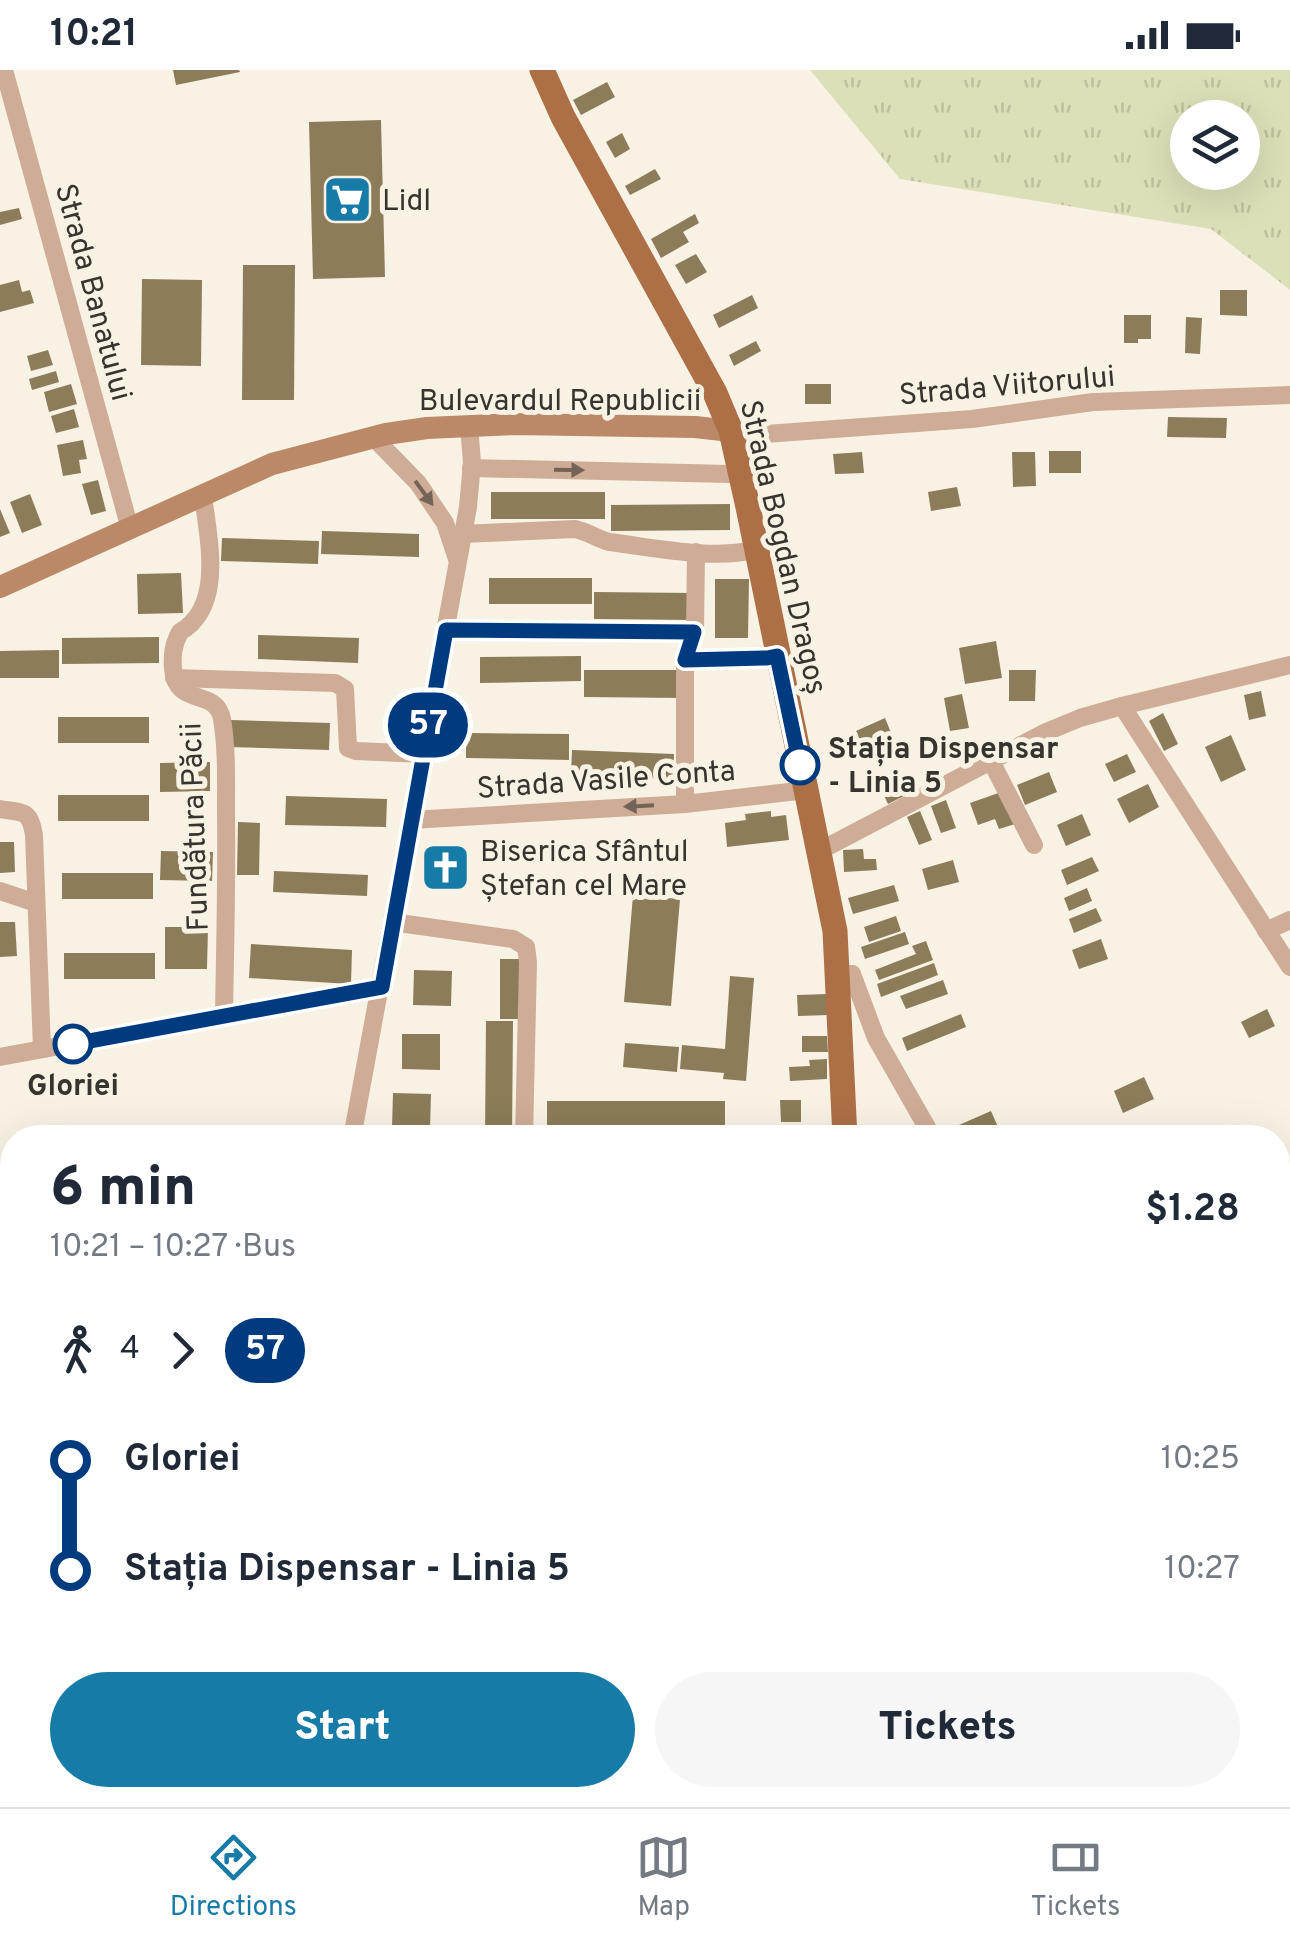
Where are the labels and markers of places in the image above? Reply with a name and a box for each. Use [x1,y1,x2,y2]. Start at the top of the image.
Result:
supermarket icon: Lidl [321,174,373,226]
place label: Lidl [382,184,431,221]
place label: Stația Dispensar - Linia 5 [828,732,1059,803]
marker: Stația Dispensar - Linia 5 [781,746,819,784]
place label: Biserica Sfântul Ștefan cel Mare [480,835,689,906]
church icon: Biserica Sfântul Ștefan cel Mare [419,842,471,894]
marker: Gloriei [54,1025,92,1063]
place label: Gloriei [27,1069,119,1106]

